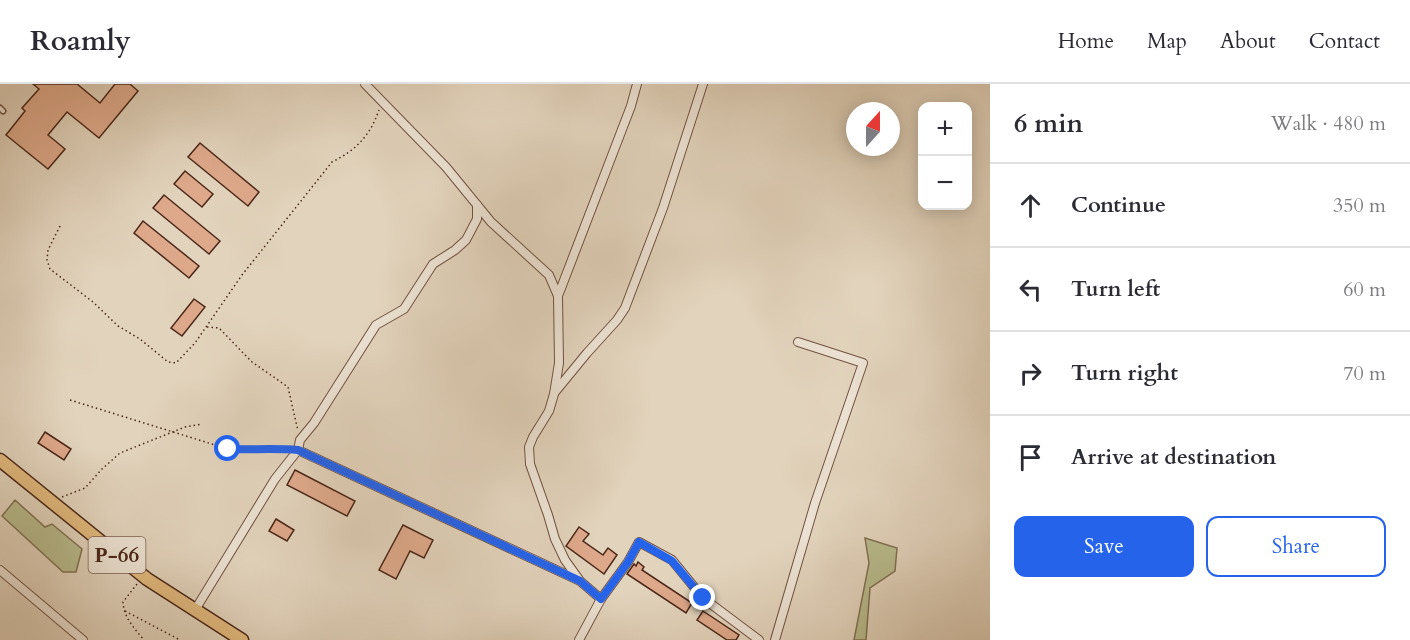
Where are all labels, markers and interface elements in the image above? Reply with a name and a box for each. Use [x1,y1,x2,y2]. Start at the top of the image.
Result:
text: Roamly [30,22,131,60]
text: Home [1058,27,1114,56]
text: Map [1147,27,1187,56]
text: About [1220,27,1276,56]
text: Contact [1309,27,1380,56]
north arrow [846,102,900,156]
map controls [918,102,972,210]
button: + [918,102,972,156]
text: 6 min [1014,106,1083,141]
text: Walk · 480 m [1271,110,1386,137]
button: − [918,156,972,210]
icon: ahead [1014,189,1047,222]
text: Continue [1071,190,1166,220]
text: 350 m [1333,192,1386,219]
icon: left [1014,273,1047,306]
text: Turn left [1071,274,1160,304]
text: 60 m [1343,276,1386,303]
icon: right [1014,357,1047,390]
text: Turn right [1071,358,1178,388]
text: 70 m [1343,360,1386,387]
route start [214,435,240,461]
icon: arrive [1014,441,1047,474]
text: Arrive at destination [1071,442,1276,472]
button: Save [1014,516,1194,577]
button: Share [1206,516,1386,577]
road number: Р-66 [88,537,146,573]
route end [689,584,715,610]

